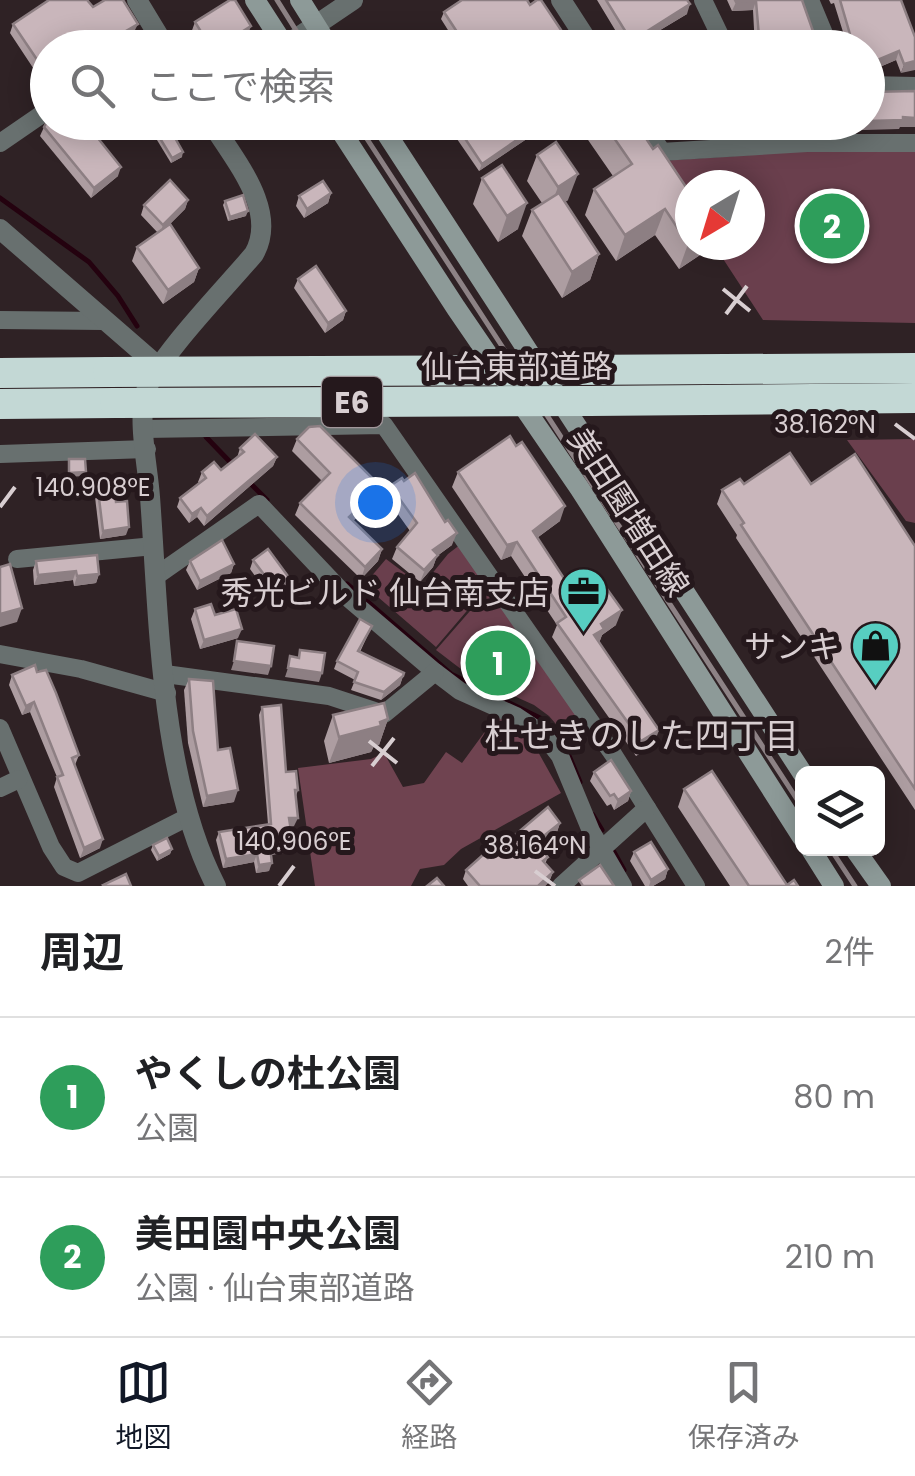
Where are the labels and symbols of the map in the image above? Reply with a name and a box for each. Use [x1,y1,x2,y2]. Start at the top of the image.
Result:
north arrow [675,170,765,260]
pin: 2 [800,188,864,264]
street label: 仙台東部道路 [421,344,613,389]
road number: E6 [322,377,382,427]
text: 38.162°N [774,407,876,442]
street label: 美田園増田線 [558,419,700,605]
text: 140.908°E [36,470,150,505]
your location [350,477,401,528]
office icon: 秀光ビルド 仙台南支店 [558,566,610,634]
place label: 秀光ビルド 仙台南支店 [220,570,549,615]
shop icon: サンキ [849,620,901,688]
place label: サンキ [744,624,840,669]
pin: 1 [466,626,530,700]
district label: 杜せきのした四丁目 [484,711,800,760]
text: 140.906°E [236,824,352,859]
text: 38.164°N [483,828,587,863]

